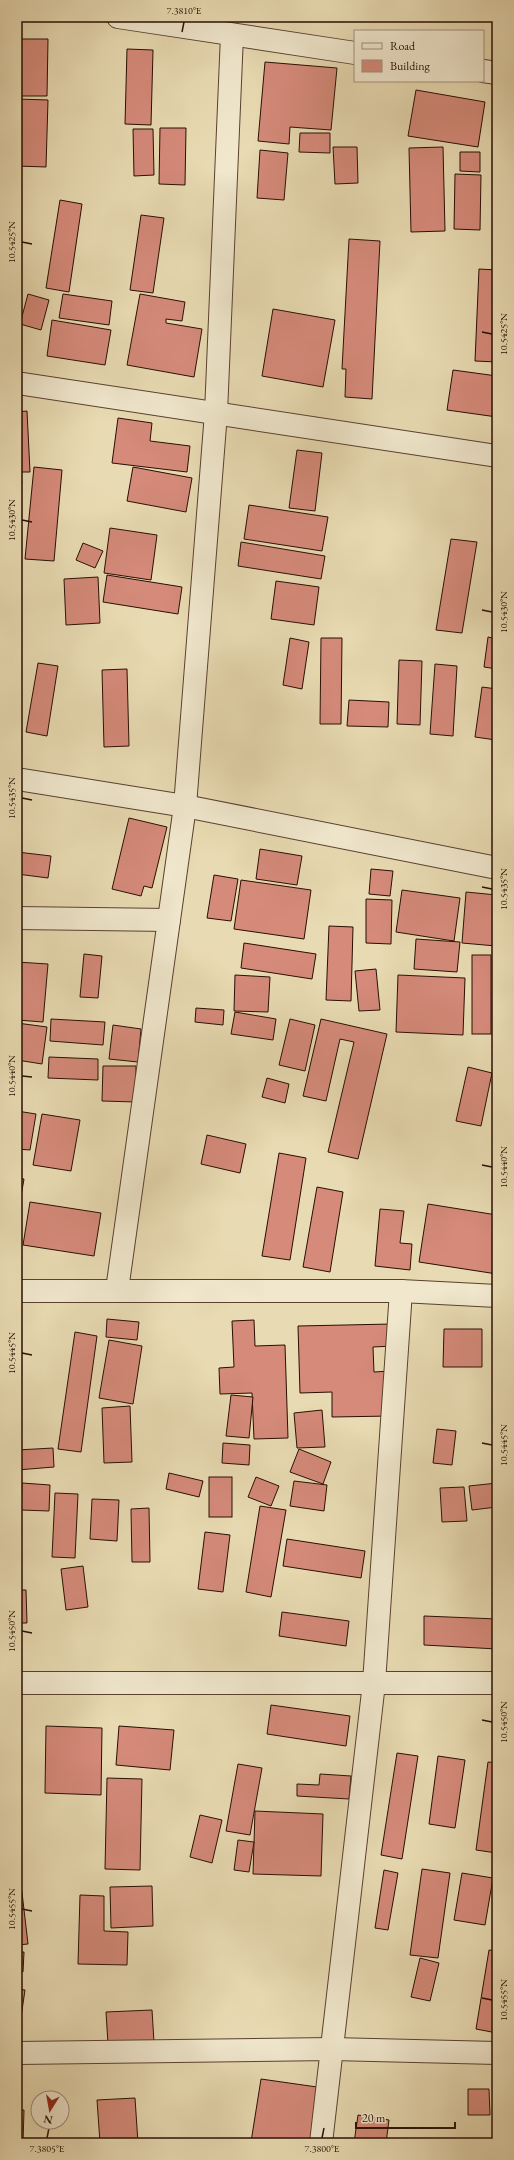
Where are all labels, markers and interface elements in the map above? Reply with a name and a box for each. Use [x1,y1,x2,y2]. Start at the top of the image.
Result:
text: 7.3810°E [167,4,202,17]
legend [354,30,484,82]
text: Road [390,38,416,54]
text: Building [390,58,431,74]
text: 10.5425°N [5,221,18,263]
text: 10.5425°N [497,313,510,355]
text: 10.5430°N [5,499,18,541]
text: 10.5430°N [497,591,510,633]
text: 10.5435°N [5,777,18,819]
text: 10.5435°N [497,868,510,910]
text: 10.5440°N [5,1055,18,1097]
text: 10.5440°N [497,1146,510,1188]
text: 10.5445°N [5,1332,18,1374]
text: 10.5445°N [497,1424,510,1466]
text: 10.5450°N [5,1610,18,1652]
text: 10.5450°N [497,1701,510,1743]
text: 10.5455°N [5,1888,18,1930]
text: 10.5455°N [497,1979,510,2021]
north arrow [30,2090,70,2130]
scale bar [356,2104,455,2130]
text: 20 m [362,2110,386,2126]
text: N [42,2112,54,2128]
text: 7.3805°E [30,2142,65,2155]
text: 7.3800°E [305,2142,340,2155]

